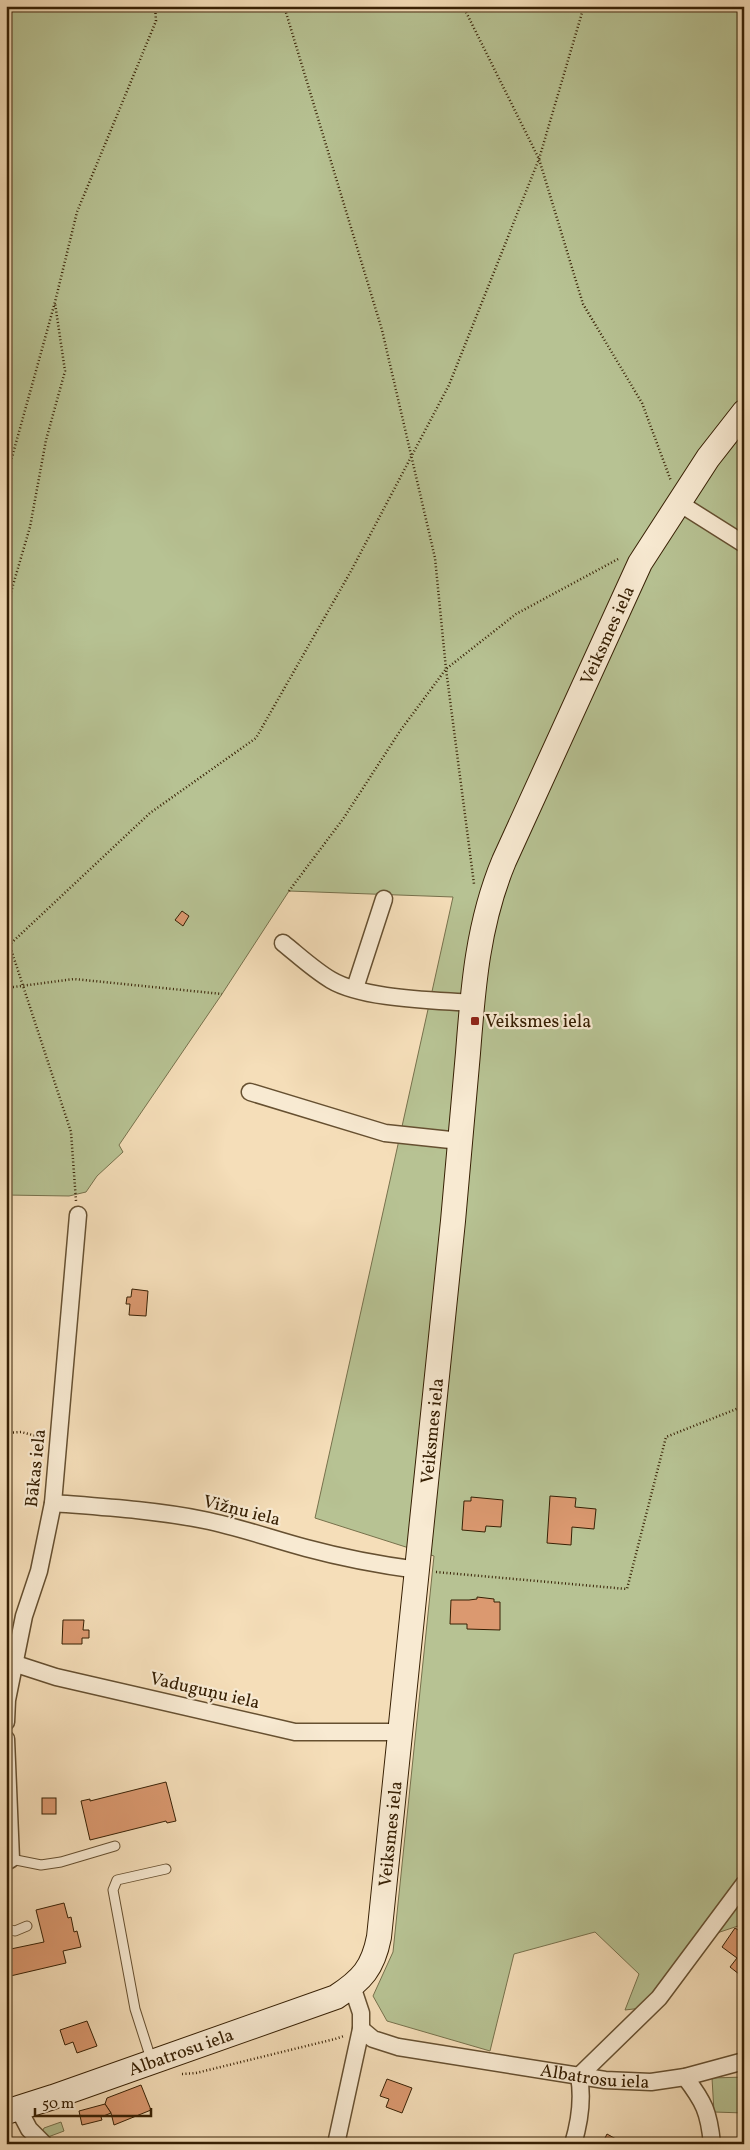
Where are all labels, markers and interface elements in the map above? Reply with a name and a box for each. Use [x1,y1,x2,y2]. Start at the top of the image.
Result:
street label: Veiksmes iela [575,582,642,689]
place label: Veiksmes iela [485,1010,591,1035]
marker: Veiksmes iela [469,1015,481,1027]
street label: Veiksmes iela [416,1377,451,1485]
street label: Bākas iela [20,1428,53,1509]
street label: Vižņu iela [200,1490,283,1533]
street label: Vaduguņu iela [147,1667,262,1716]
street label: Veiksmes iela [374,1780,410,1888]
street label: Albatrosu iela [125,2023,237,2083]
street label: Albatrosu iela [538,2059,650,2096]
scale bar [35,2085,151,2117]
text: 50 m [42,2094,74,2115]

